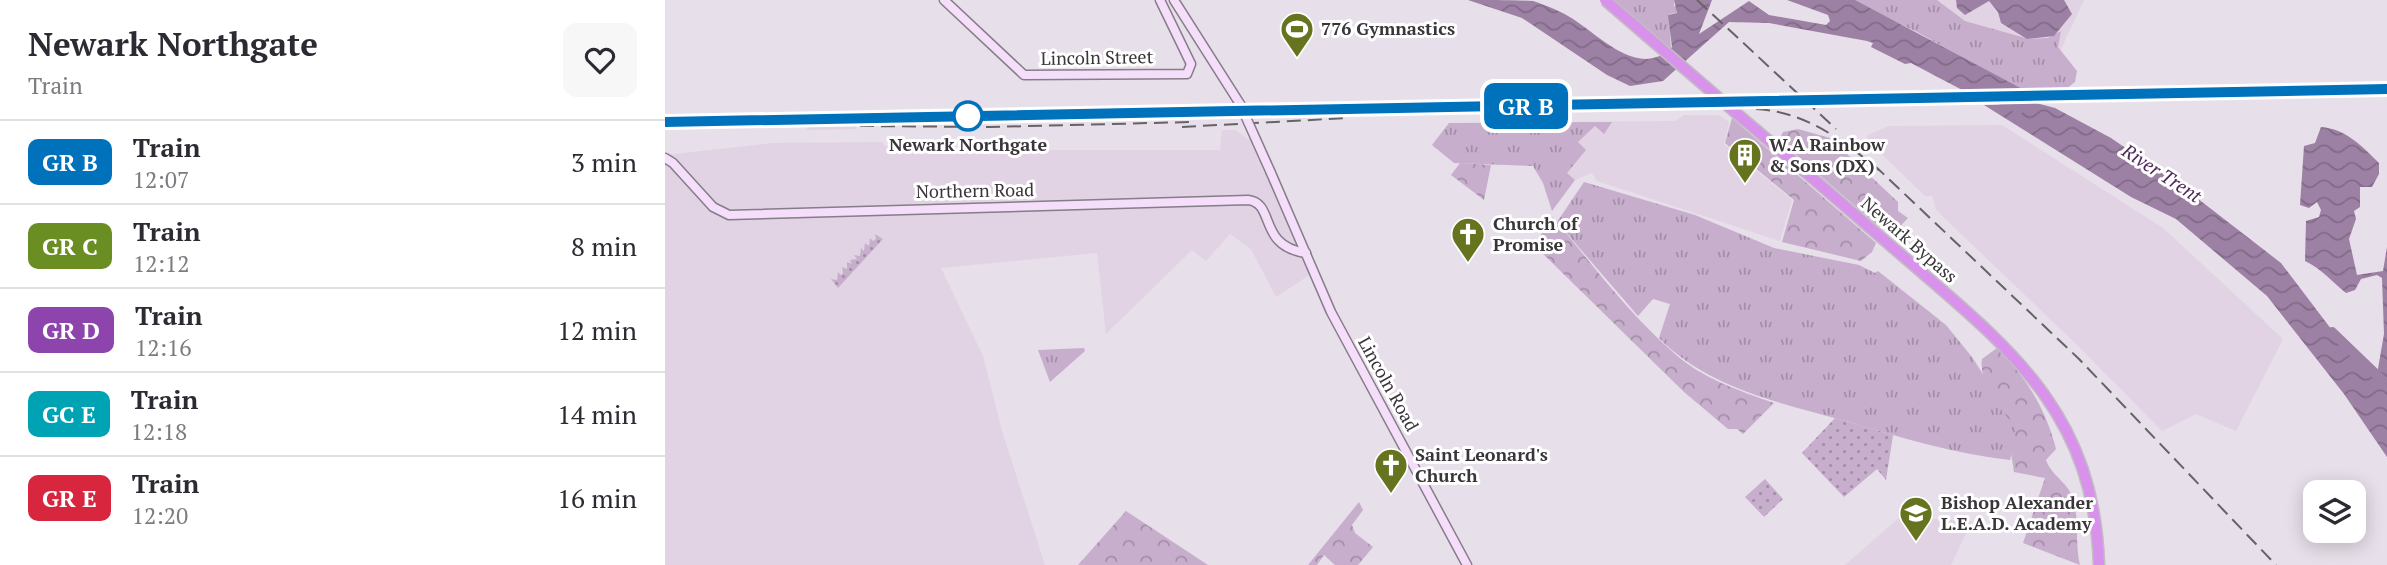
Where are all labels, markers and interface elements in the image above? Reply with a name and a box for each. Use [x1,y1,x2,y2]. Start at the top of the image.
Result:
sports icon: 776 Gymnastics [1278,10,1316,59]
place label: 776 Gymnastics [1321,16,1455,40]
text: Newark Northgate [28,22,318,65]
button: heart [563,23,637,97]
street label: Lincoln Street [1041,44,1154,70]
text: Train [28,70,83,101]
line badge: GR B [1477,83,1575,129]
text: GR B [1498,90,1554,122]
marker: Newark Northgate [953,101,983,131]
text: Train [133,130,200,164]
place label: Newark Northgate [889,132,1047,156]
place label: W.A Rainbow & Sons (DX) [1769,132,1886,177]
building icon: W.A Rainbow & Sons (DX) [1726,136,1764,185]
water label: River Trent [2117,137,2207,208]
text: 3 min [571,145,637,179]
text: GR B [42,146,98,178]
text: 12:07 [133,164,189,195]
street label: Northern Road [916,177,1034,203]
street label: Newark Bypass [1856,191,1963,288]
place label: Church of Promise [1493,211,1579,256]
text: Train [133,214,201,248]
church icon: Church of Promise [1449,215,1487,264]
text: 8 min [571,229,637,263]
text: GR C [42,230,98,262]
text: 12:12 [133,248,189,279]
text: Train [135,298,203,332]
text: 12 min [557,313,637,347]
text: GR D [42,314,100,346]
text: 12:16 [135,332,191,363]
street label: Lincoln Road [1353,332,1425,435]
text: Train [131,382,198,416]
text: 14 min [557,397,637,431]
text: GC E [42,398,96,430]
text: 12:18 [131,416,187,447]
place label: Saint Leonard's Church [1415,442,1548,487]
church icon: Saint Leonard's Church [1372,446,1410,495]
text: Train [132,466,199,500]
map controls [2303,480,2366,543]
button: layers [2303,480,2366,543]
text: 16 min [557,481,637,515]
text: GR E [42,482,97,514]
place label: Bishop Alexander L.E.A.D. Academy [1941,490,2093,535]
school or university icon: Bishop Alexander L.E.A.D. Academy [1897,494,1935,543]
text: 12:20 [132,500,188,531]

